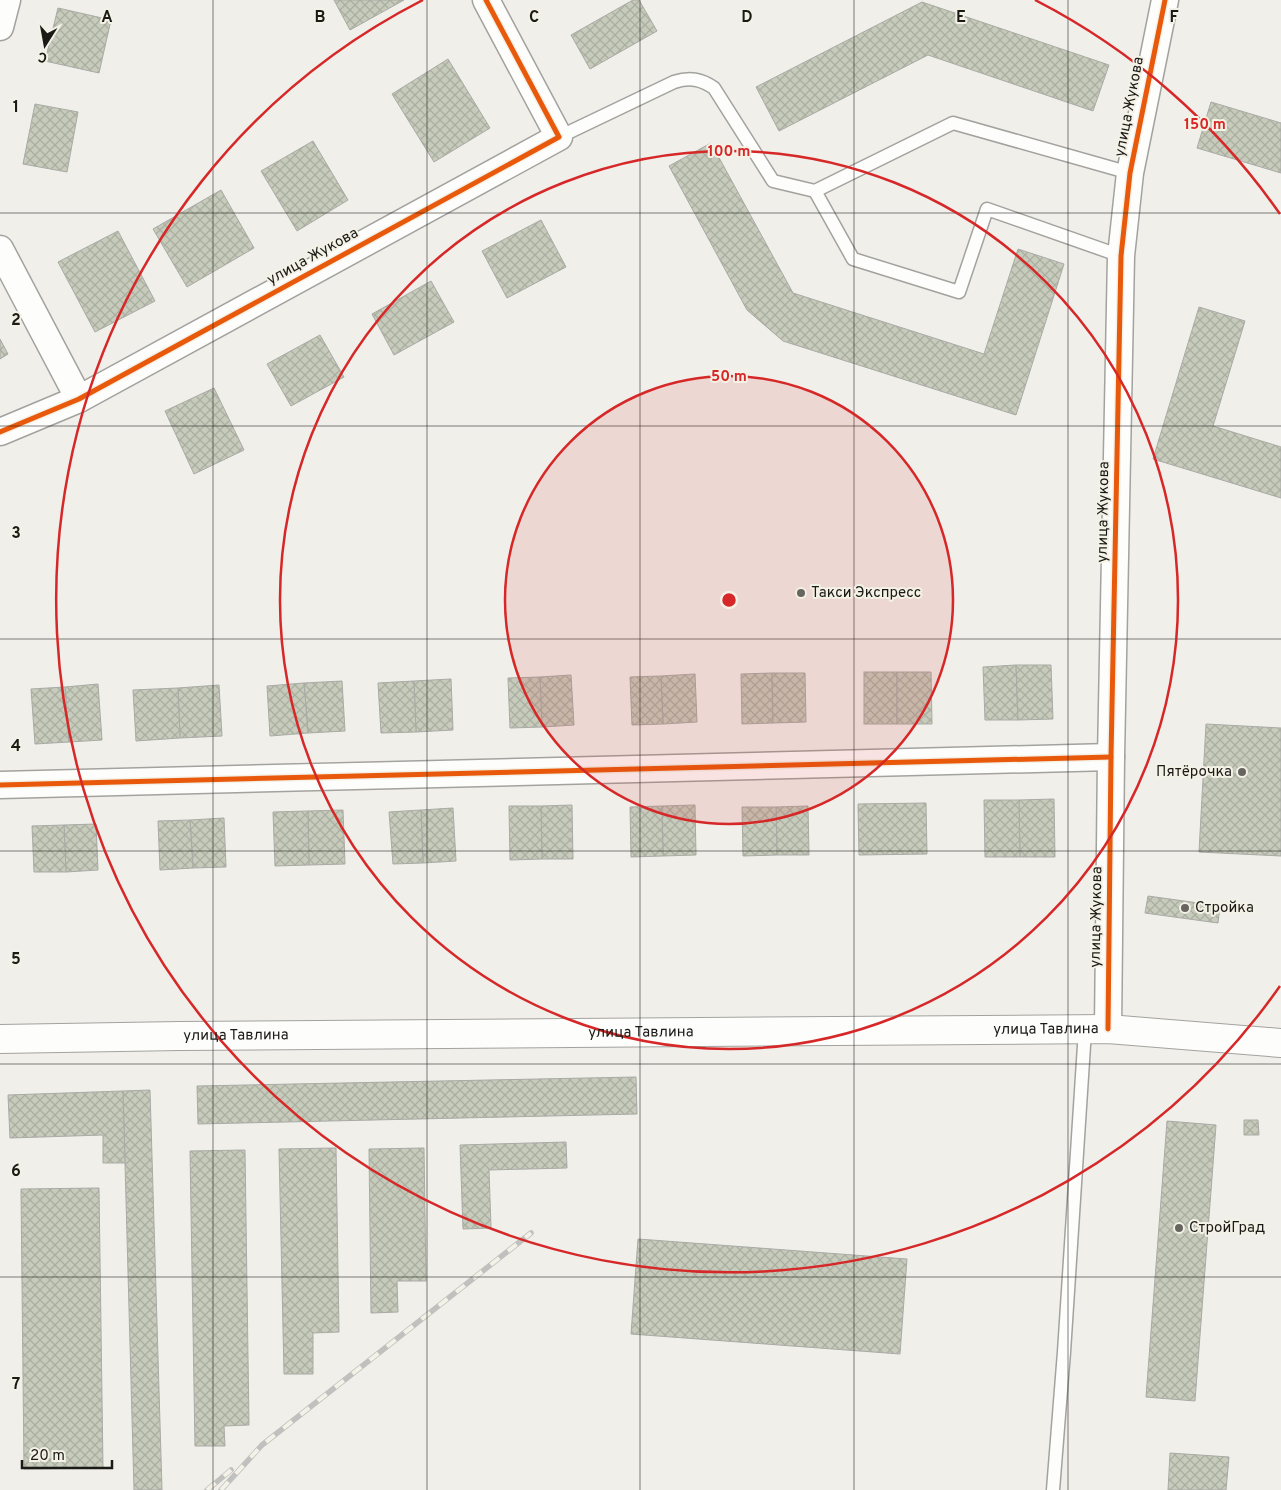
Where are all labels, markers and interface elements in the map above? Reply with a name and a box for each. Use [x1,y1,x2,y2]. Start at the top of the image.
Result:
text: A [101,8,113,28]
text: B [314,8,326,28]
text: C [529,8,539,28]
text: D [741,8,753,28]
text: E [956,8,966,28]
text: F [1169,8,1179,28]
north arrow [20,20,70,70]
text: С [37,47,49,65]
street label: улица Жукова [1111,55,1149,159]
text: 1 [13,98,19,118]
text: 150 m [1184,116,1226,135]
text: 100 m [708,143,750,162]
street label: улица Жукова [264,224,362,290]
text: 2 [11,311,21,331]
text: 50 m [711,368,747,387]
street label: улица Жукова [1094,461,1114,563]
text: 3 [11,524,21,544]
place label: Такси Экспресс [811,584,921,603]
marker: Такси Экспресс [795,587,807,599]
centre of rings [720,591,738,609]
text: 4 [11,737,21,757]
place label: Пятёрочка [1156,763,1232,782]
marker: Пятёрочка [1236,766,1248,778]
street label: улица Жукова [1087,866,1107,968]
place label: Стройка [1195,899,1254,918]
marker: Стройка [1179,902,1191,914]
text: 5 [11,950,21,970]
street label: улица Тавлина [993,1020,1099,1039]
street label: улица Тавлина [588,1023,694,1042]
street label: улица Тавлина [183,1026,289,1045]
text: 6 [11,1162,21,1182]
place label: СтройГрад [1189,1219,1265,1238]
marker: СтройГрад [1173,1222,1185,1234]
text: 7 [12,1375,20,1395]
scale bar [22,1438,112,1470]
text: 20 m [30,1447,65,1466]

